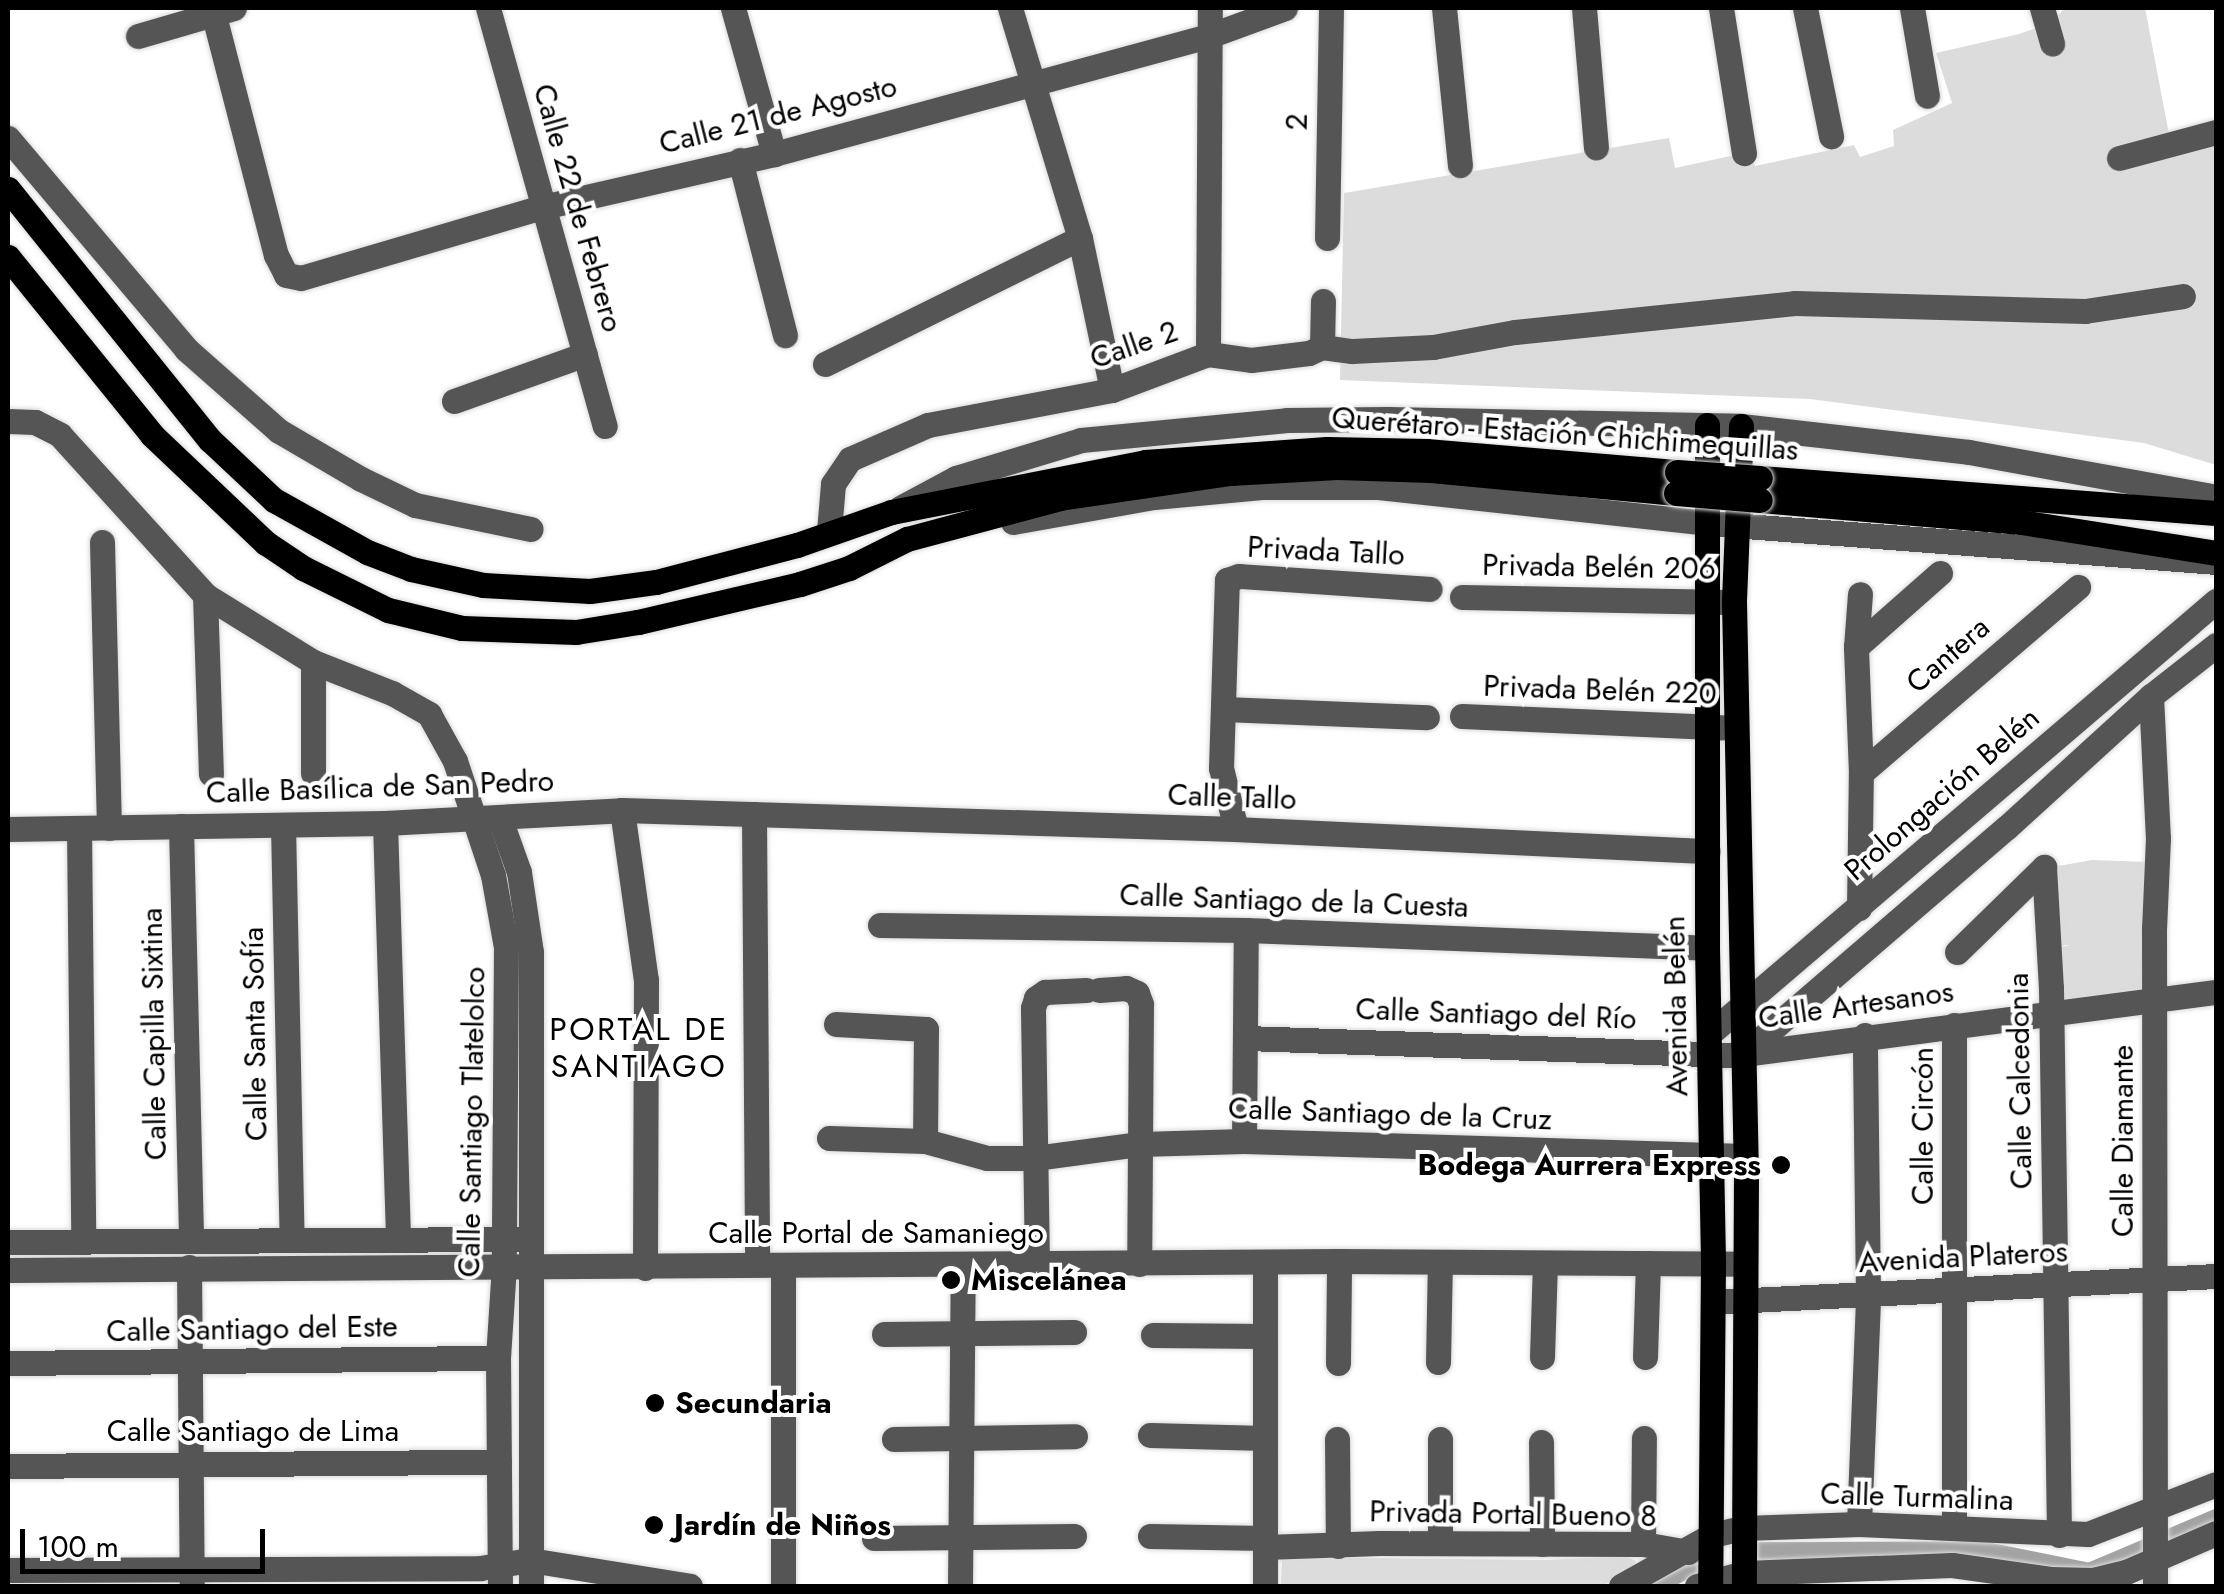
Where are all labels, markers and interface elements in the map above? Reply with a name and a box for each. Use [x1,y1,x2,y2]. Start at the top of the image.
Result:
street label: Calle 21 de Agosto [656,68,900,162]
street label: Calle 22 de Febrero [525,80,631,336]
street label: 2 [1279,113,1315,131]
street label: Calle 2 [1085,313,1183,377]
street label: Querétaro - Estación Chichimequillas [1330,400,1800,468]
street label: Privada Tallo [1246,529,1406,573]
street label: Privada Belén 206 [1482,547,1716,587]
street label: Cantera [1899,609,1997,701]
street label: Privada Belén 220 [1483,668,1717,712]
street label: Prolongación Belén [1837,700,2047,888]
street label: Calle Basílica de San Pedro [205,763,555,811]
street label: Calle Tallo [1167,777,1297,817]
street label: Calle Santiago de la Cuesta [1119,877,1469,925]
street label: Calle Capilla Sixtina [134,908,174,1160]
street label: Avenida Belén [1656,915,1696,1097]
street label: Calle Santa Sofía [235,927,275,1141]
street label: Calle Santiago Tlatelolco [451,966,493,1278]
street label: Calle Artesanos [1756,973,1956,1037]
street label: Calle Calcedonia [2000,973,2040,1189]
street label: Calle Santiago del Río [1355,991,1637,1037]
district label: PORTAL DE SANTIAGO [549,1011,729,1086]
street label: Calle Diamante [2105,1045,2141,1237]
street label: Calle Circón [1905,1047,1941,1205]
street label: Calle Santiago de la Cruz [1227,1090,1553,1138]
place label: Bodega Aurrera Express [1418,1147,1761,1183]
marker: Bodega Aurrera Express [1770,1154,1792,1176]
street label: Calle Portal de Samaniego [708,1215,1044,1251]
street label: Avenida Plateros [1858,1234,2068,1280]
place label: Miscelánea [971,1262,1127,1298]
marker: Miscelánea [940,1269,962,1291]
street label: Calle Santiago del Este [106,1308,398,1350]
place label: Secundaria [675,1385,832,1421]
marker: Secundaria [644,1392,666,1414]
street label: Calle Santiago de Lima [107,1413,399,1449]
street label: Calle Turmalina [1820,1476,2014,1518]
street label: Privada Portal Bueno 8 [1369,1493,1657,1535]
place label: Jardín de Niños [674,1507,891,1543]
scale bar [25,1509,270,1571]
marker: Jardín de Niños [643,1514,665,1536]
text: 100 m [37,1525,119,1568]

